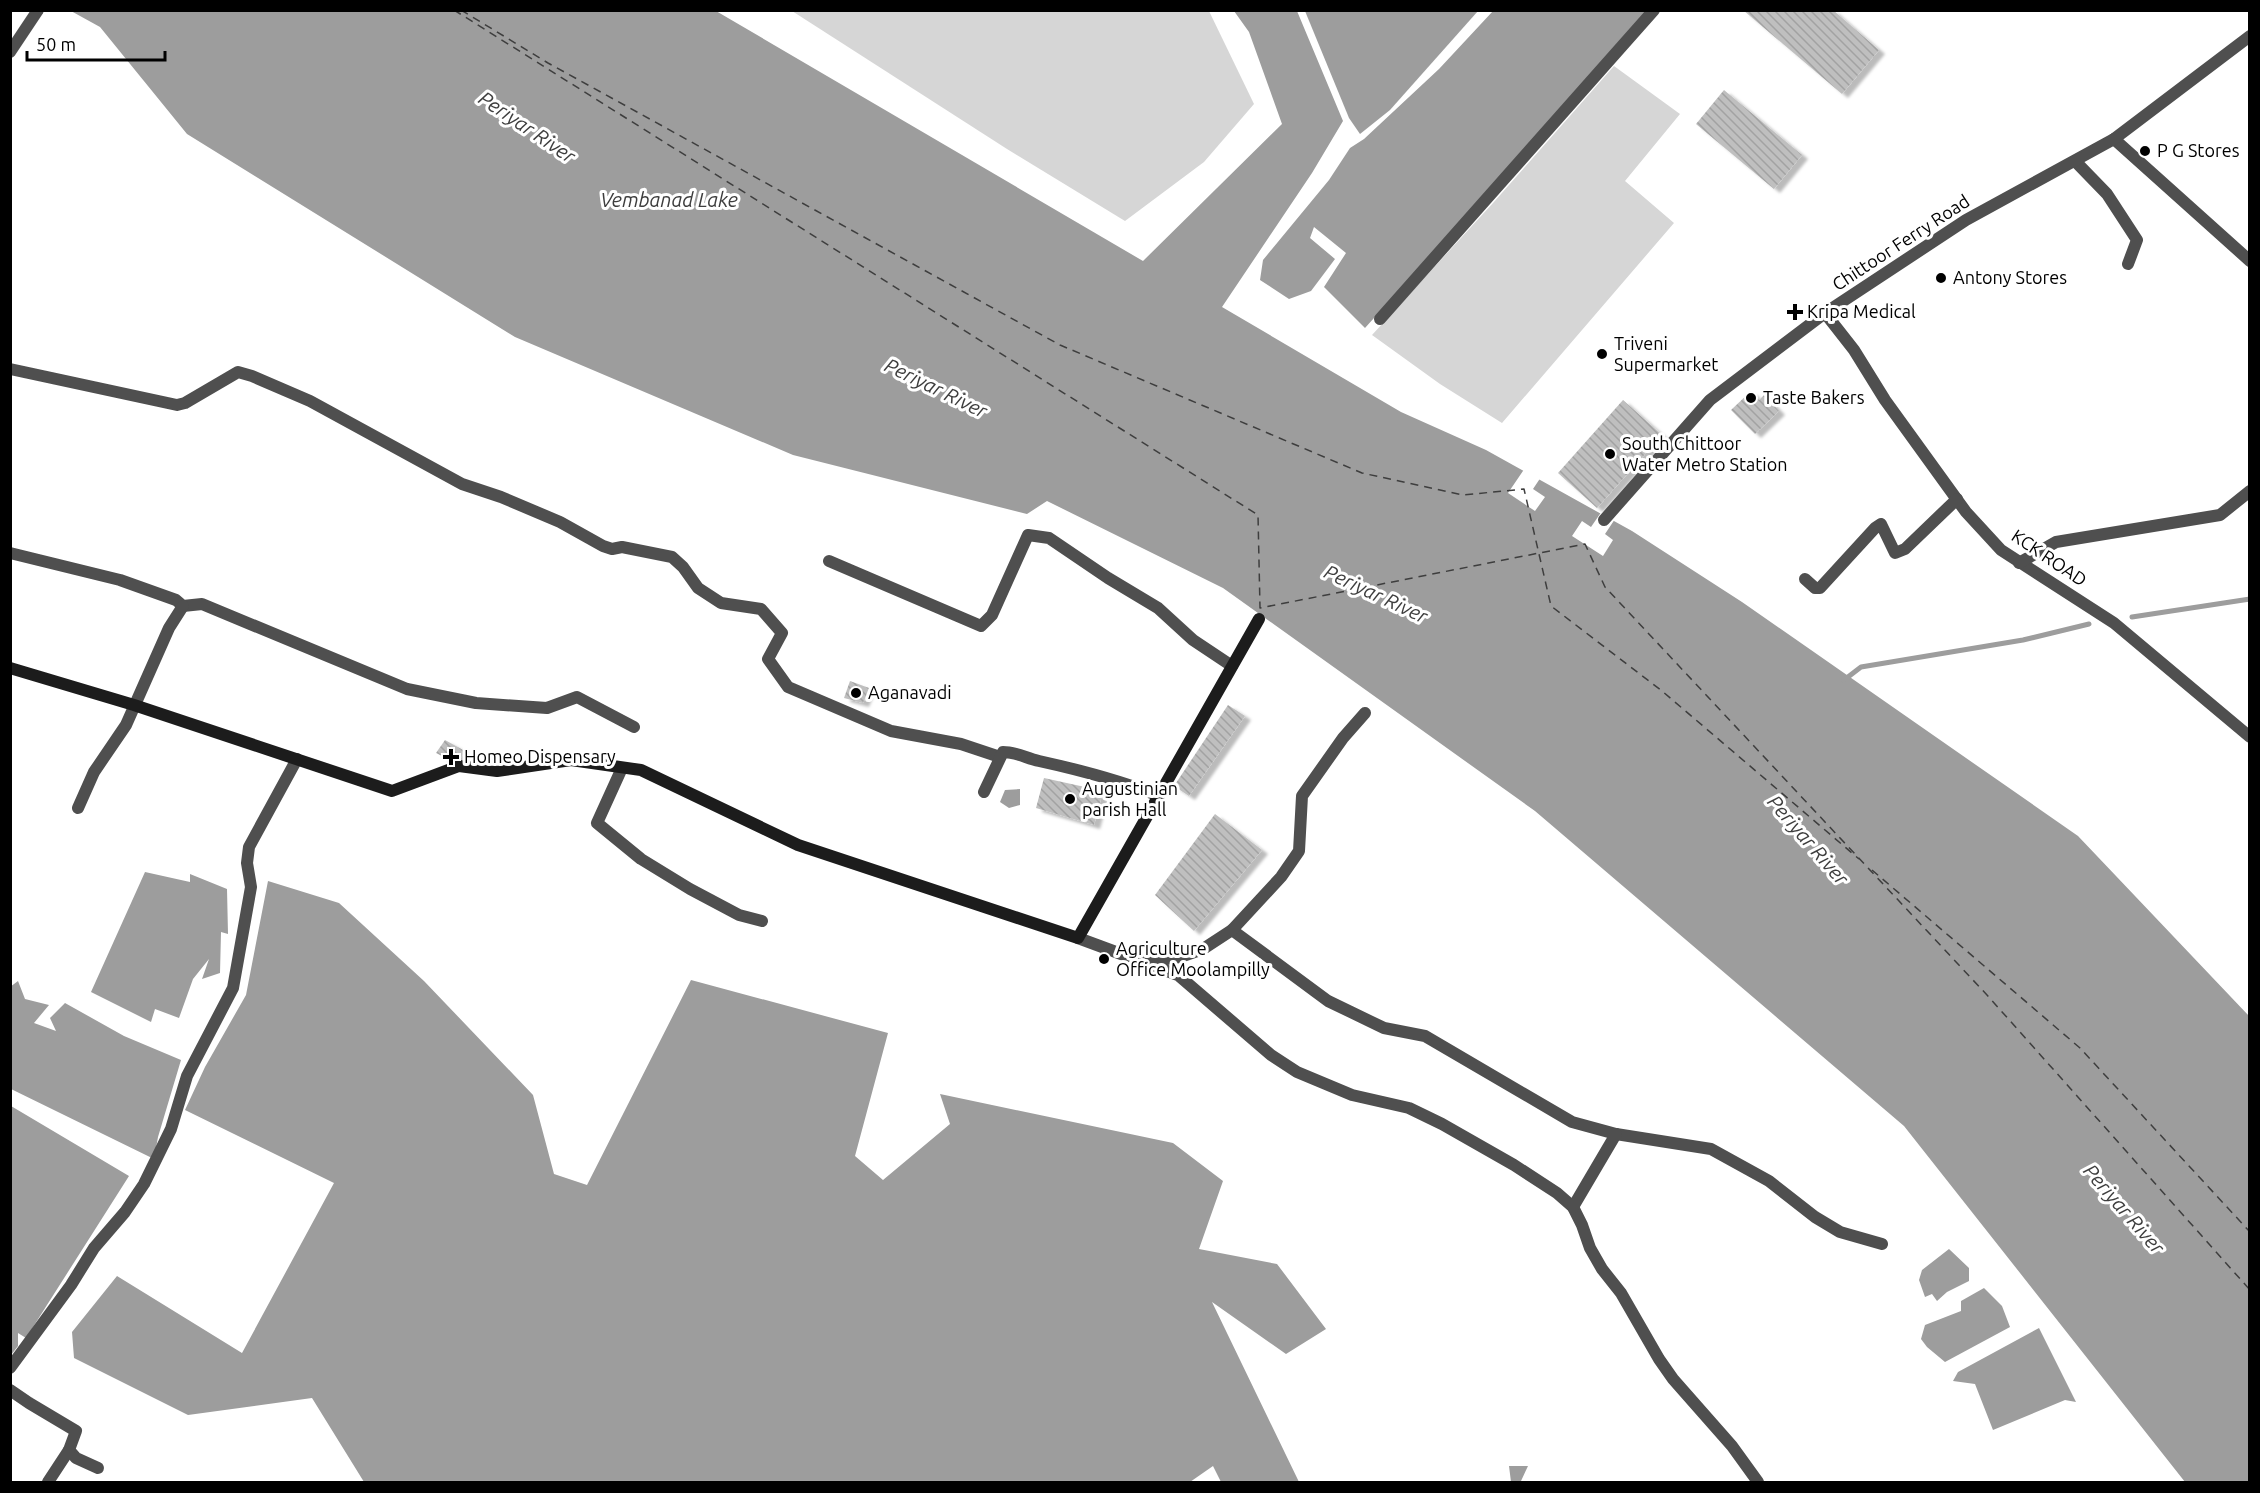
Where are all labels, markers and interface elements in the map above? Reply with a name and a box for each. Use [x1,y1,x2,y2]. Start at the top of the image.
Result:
scale bar [27,24,165,62]
text: 50 m [36,34,76,54]
water label: Periyar River [475,86,581,168]
place label: P G Stores [2157,140,2240,160]
marker: P G Stores [2138,144,2152,158]
water label: Vembanad Lake [600,188,738,211]
street label: Chittoor Ferry Road [1828,190,1973,294]
place label: Antony Stores [1953,267,2067,287]
marker: Antony Stores [1934,271,1948,285]
place label: Kripa Medical [1807,301,1916,321]
marker: Kripa Medical [1788,305,1802,319]
place label: Triveni Supermarket [1614,333,1718,374]
marker: Triveni Supermarket [1595,347,1609,361]
water label: Periyar River [881,353,992,423]
place label: Taste Bakers [1763,387,1865,407]
marker: Taste Bakers [1744,391,1758,405]
place label: South Chittoor Water Metro Station [1622,433,1788,474]
marker: South Chittoor Water Metro Station [1603,447,1617,461]
street label: KCK ROAD [2008,525,2091,589]
water label: Periyar River [1321,560,1433,628]
place label: Aganavadi [868,682,952,702]
marker: Aganavadi [849,686,863,700]
place label: Homeo Dispensary [464,746,616,766]
marker: Homeo Dispensary [442,748,460,766]
place label: Augustinian parish Hall [1082,778,1178,819]
water label: Periyar River [1763,790,1854,890]
marker: Augustinian parish Hall [1063,792,1077,806]
place label: Agriculture Office Moolampilly [1116,938,1270,979]
marker: Agriculture Office Moolampilly [1097,952,1111,966]
water label: Periyar River [2079,1159,2170,1259]

